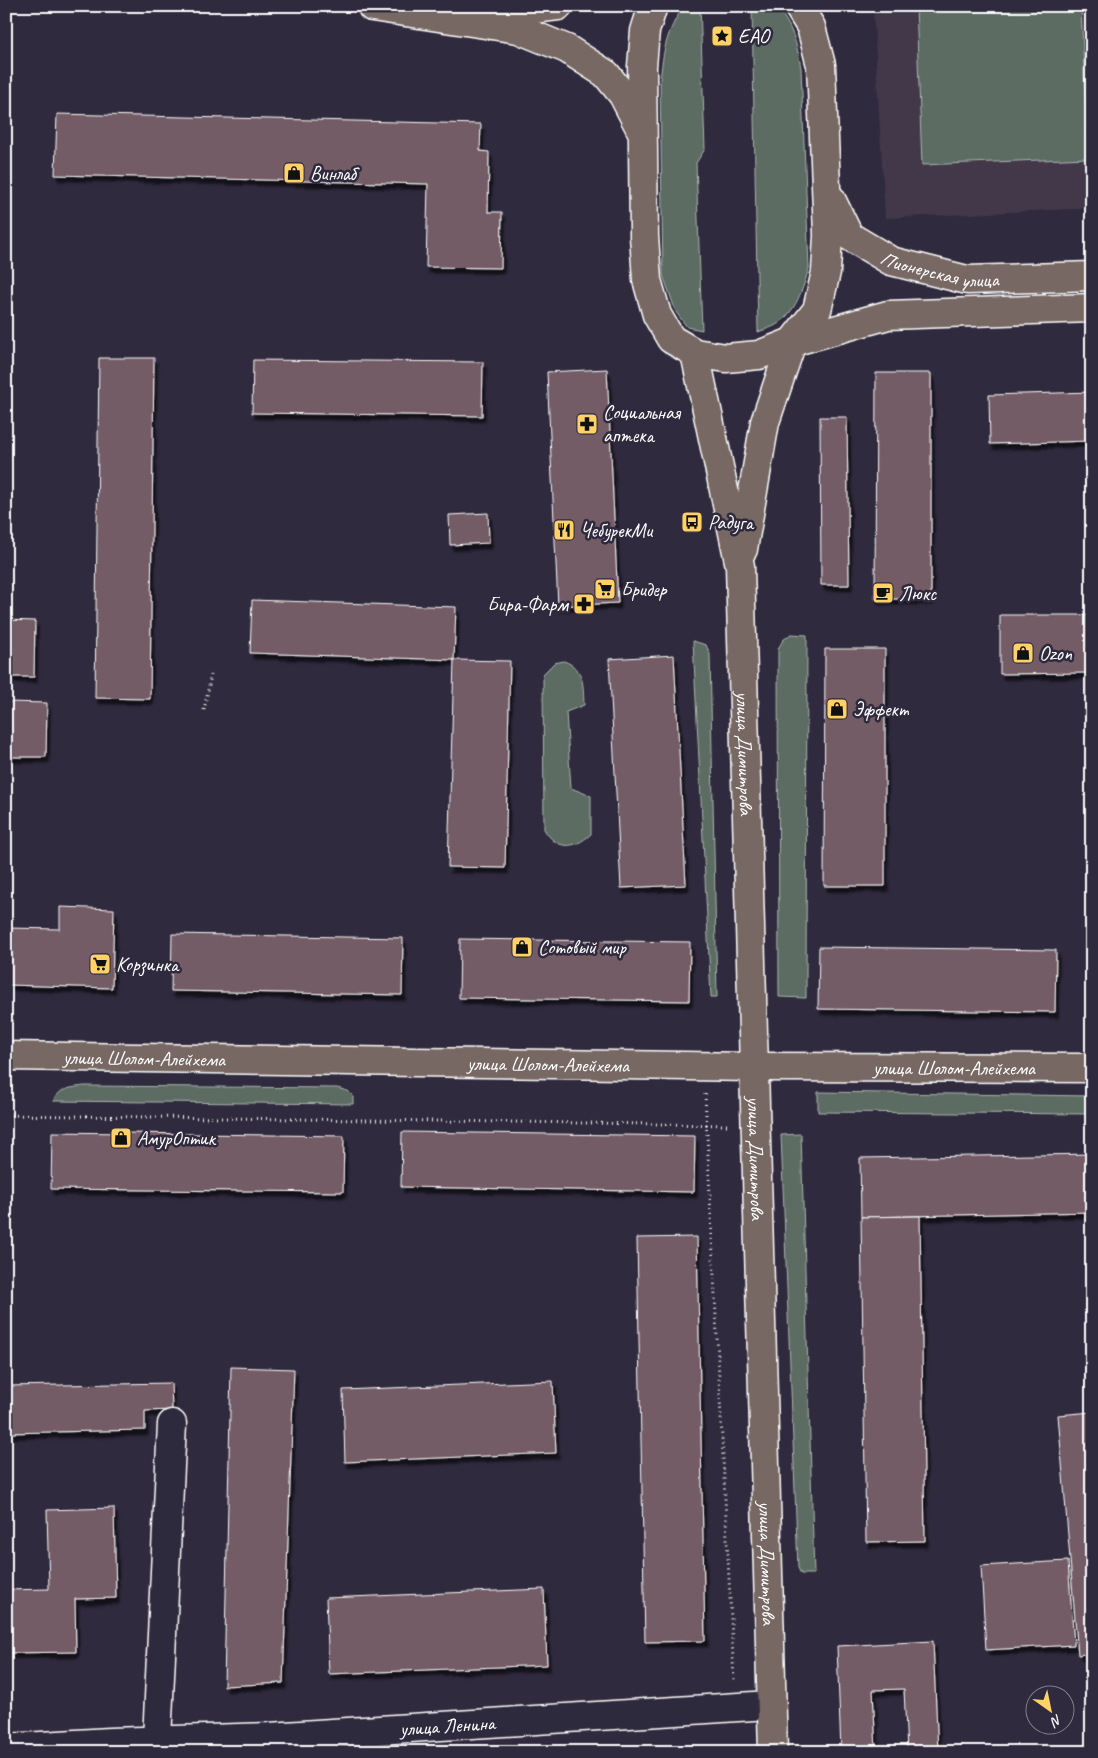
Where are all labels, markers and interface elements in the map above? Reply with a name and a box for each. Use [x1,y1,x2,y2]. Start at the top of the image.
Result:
place icon: ЕАО [710,24,734,48]
place label: ЕАО [738,24,771,49]
shop icon: Винлаб [282,161,306,185]
place label: Винлаб [310,161,360,186]
street label: Пионерская улица [876,245,1001,293]
place label: Социальная аптека [603,400,682,448]
pharmacy icon: Социальная аптека [575,412,599,436]
bus stop icon: Радуга [680,510,704,534]
place label: Радуга [708,510,755,535]
restaurant icon: ЧебурекМи [552,518,576,542]
place label: ЧебурекМи [580,518,654,543]
supermarket icon: Бридер [593,577,617,601]
place label: Бридер [621,577,668,602]
cafe icon: Люкс [871,581,895,605]
place label: Люкс [899,581,937,606]
place label: Бира-Фарм [487,592,569,617]
pharmacy icon: Бира-Фарм [572,592,596,616]
shop icon: Ozon [1011,641,1035,665]
place label: Ozon [1039,641,1073,666]
street label: улица Димитрова [731,690,759,817]
shop icon: Эффект [825,697,849,721]
place label: Эффект [853,697,910,722]
shop icon: Сотовый мир [510,935,534,959]
place label: Сотовый мир [538,935,627,960]
supermarket icon: Корзинка [88,952,112,976]
place label: Корзинка [116,952,180,977]
street label: улица Шолом-Алейхема [62,1044,227,1072]
street label: улица Шолом-Алейхема [466,1050,631,1078]
street label: улица Шолом-Алейхема [872,1055,1037,1080]
street label: улица Димитрова [742,1095,771,1222]
shop icon: АмурОптик [109,1126,133,1150]
place label: АмурОптик [137,1126,217,1151]
street label: улица Димитрова [753,1500,782,1626]
north arrow [1026,1686,1076,1736]
street label: улица Ленина [398,1710,497,1741]
text: N [1047,1711,1065,1731]

